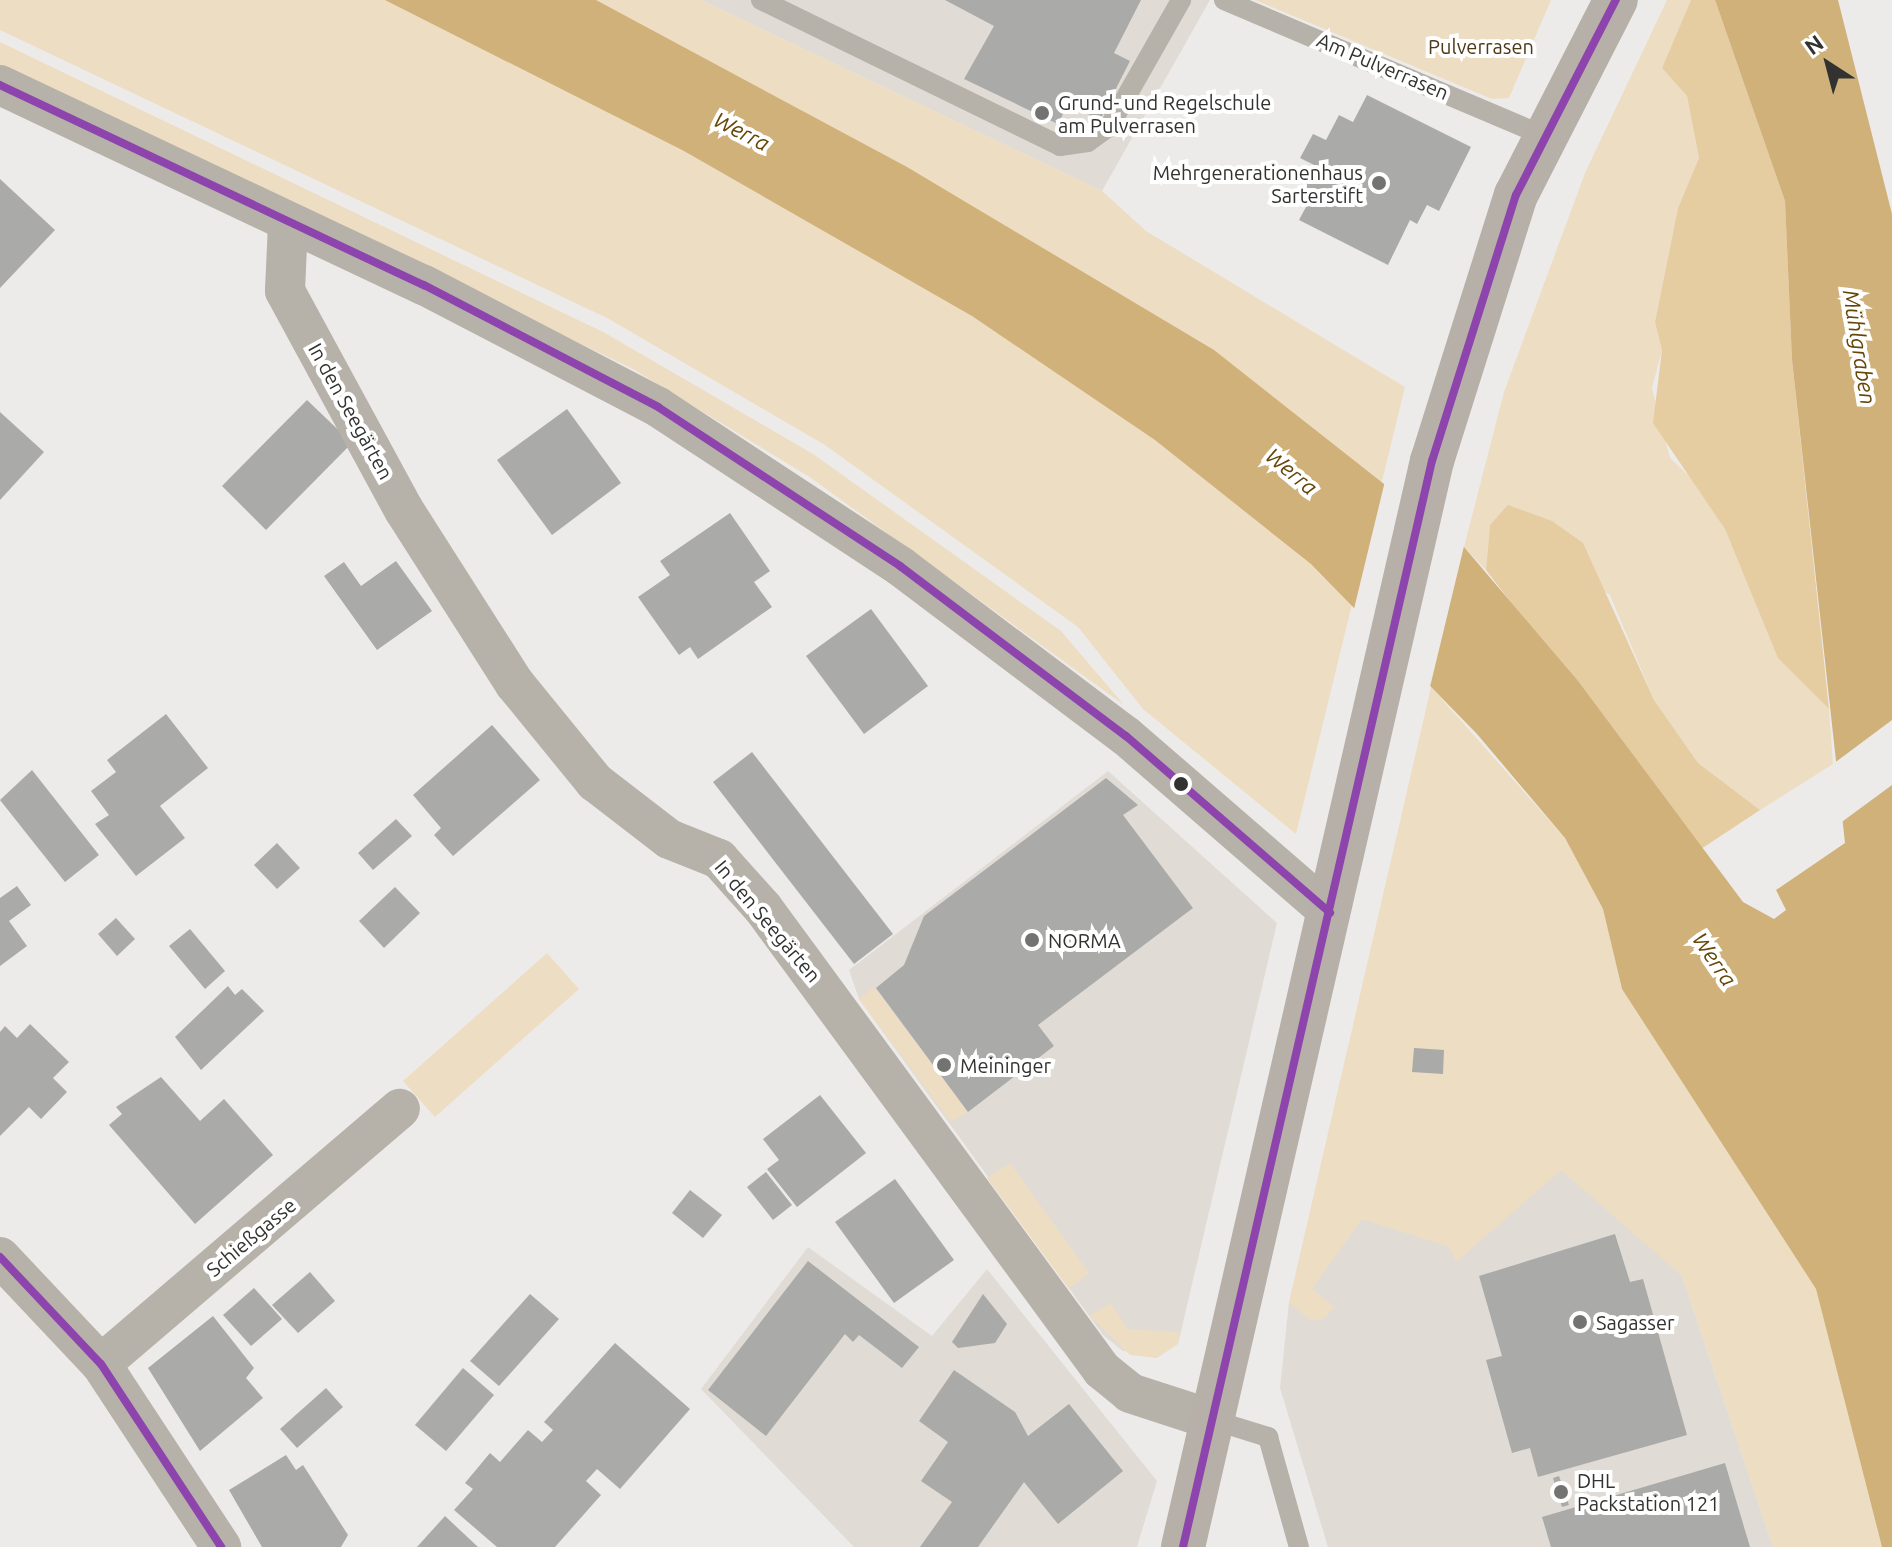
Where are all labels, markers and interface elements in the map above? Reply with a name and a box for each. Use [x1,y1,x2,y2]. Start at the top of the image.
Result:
north arrow [1788,24,1868,104]
street label: Am Pulverrasen [1314,27,1452,105]
text: N [1800,29,1828,59]
park label: Pulverrasen [1428,34,1534,58]
place label: Grund- und Regelschule am Pulverrasen [1058,90,1271,137]
marker: Grund- und Regelschule am Pulverrasen [1033,104,1051,122]
water label: Werra [710,106,774,156]
place label: Mehrgenerationenhaus Sarterstift [1153,160,1363,207]
marker: Mehrgenerationenhaus Sarterstift [1370,174,1388,192]
water label: Mühlgraben [1838,288,1882,406]
street label: In den Seegärten [304,339,398,483]
water label: Werra [1261,442,1323,500]
unlabelled marker [1173,776,1189,792]
street label: In den Seegärten [710,855,826,987]
water label: Werra [1688,927,1742,991]
place label: NORMA [1048,928,1121,952]
marker: NORMA [1023,931,1041,949]
place label: Meininger [960,1053,1051,1077]
marker: Meininger [935,1056,953,1074]
street label: Schießgasse [201,1193,301,1281]
place label: Sagasser [1596,1310,1675,1334]
marker: Sagasser [1571,1313,1589,1331]
place label: DHL Packstation 121 [1577,1468,1719,1515]
marker: DHL Packstation 121 [1552,1483,1570,1501]

